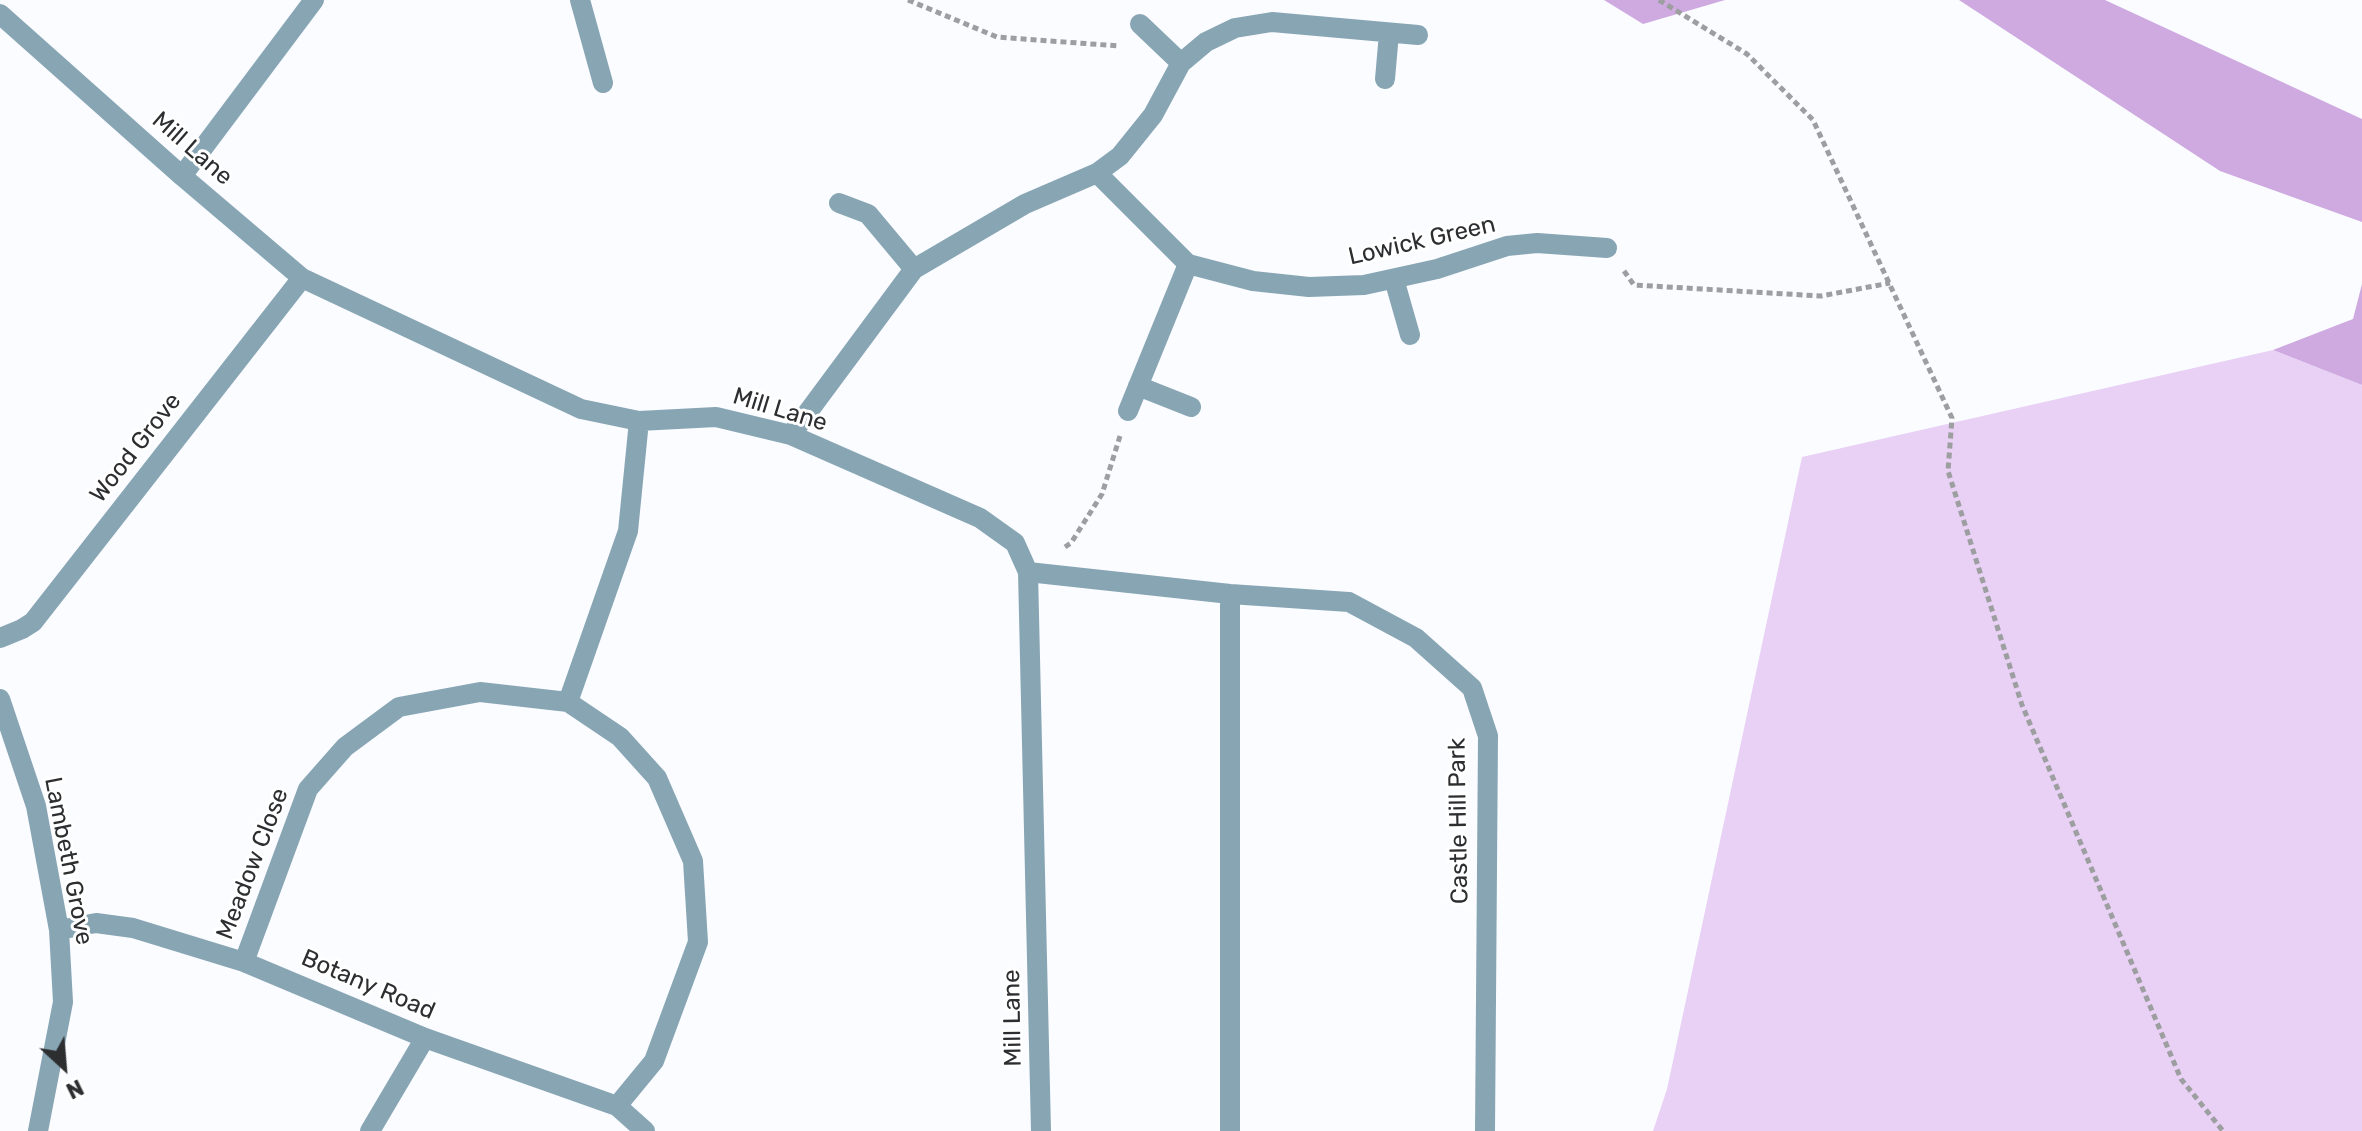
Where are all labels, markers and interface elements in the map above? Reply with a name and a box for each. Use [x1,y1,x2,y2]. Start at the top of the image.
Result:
street label: Mill Lane [146,106,238,192]
street label: Lowick Green [1346,210,1498,272]
street label: Mill Lane [729,382,831,438]
street label: Wood Grove [84,387,188,509]
street label: Castle Hill Park [1443,738,1475,904]
street label: Lambeth Grove [38,775,98,947]
street label: Meadow Close [211,784,295,944]
street label: Botany Road [297,944,439,1026]
street label: Mill Lane [998,969,1028,1067]
north arrow [24,1027,104,1107]
text: N [62,1073,88,1105]

